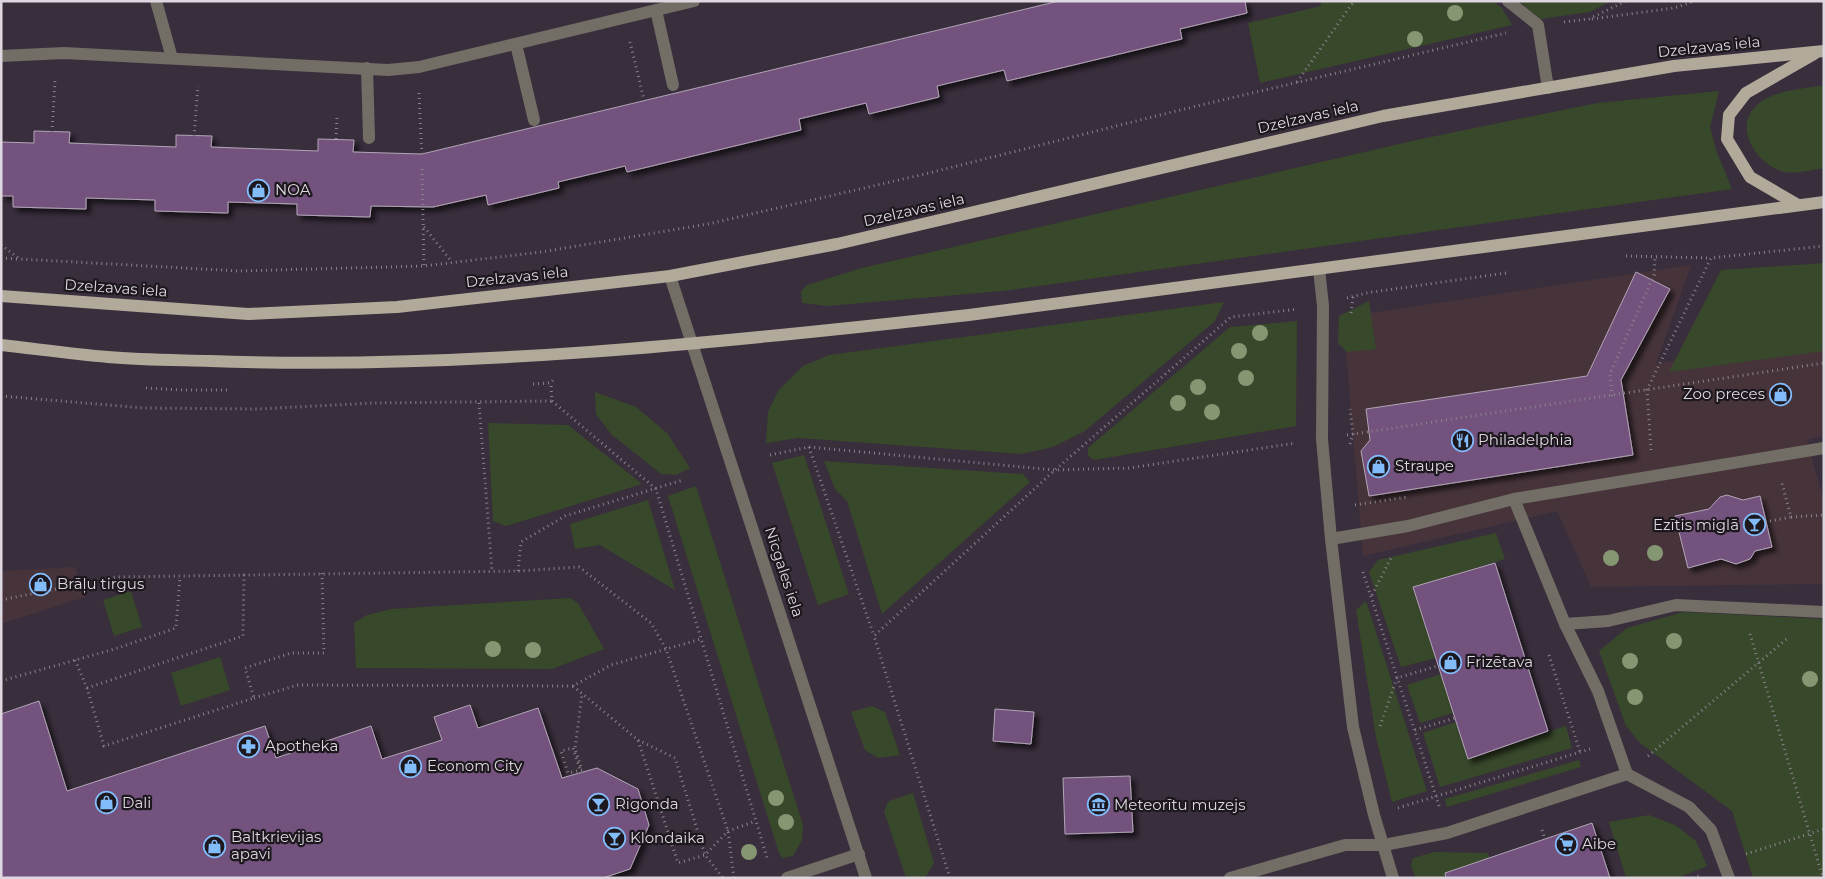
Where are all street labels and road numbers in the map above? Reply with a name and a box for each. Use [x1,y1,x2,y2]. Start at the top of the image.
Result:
street label: Dzelzavas iela [1657,32,1761,61]
street label: Dzelzavas iela [1255,96,1360,137]
street label: Dzelzavas iela [861,189,966,230]
street label: Dzelzavas iela [465,262,569,291]
street label: Dzelzavas iela [64,274,168,301]
street label: Nīcgales iela [761,524,808,619]

